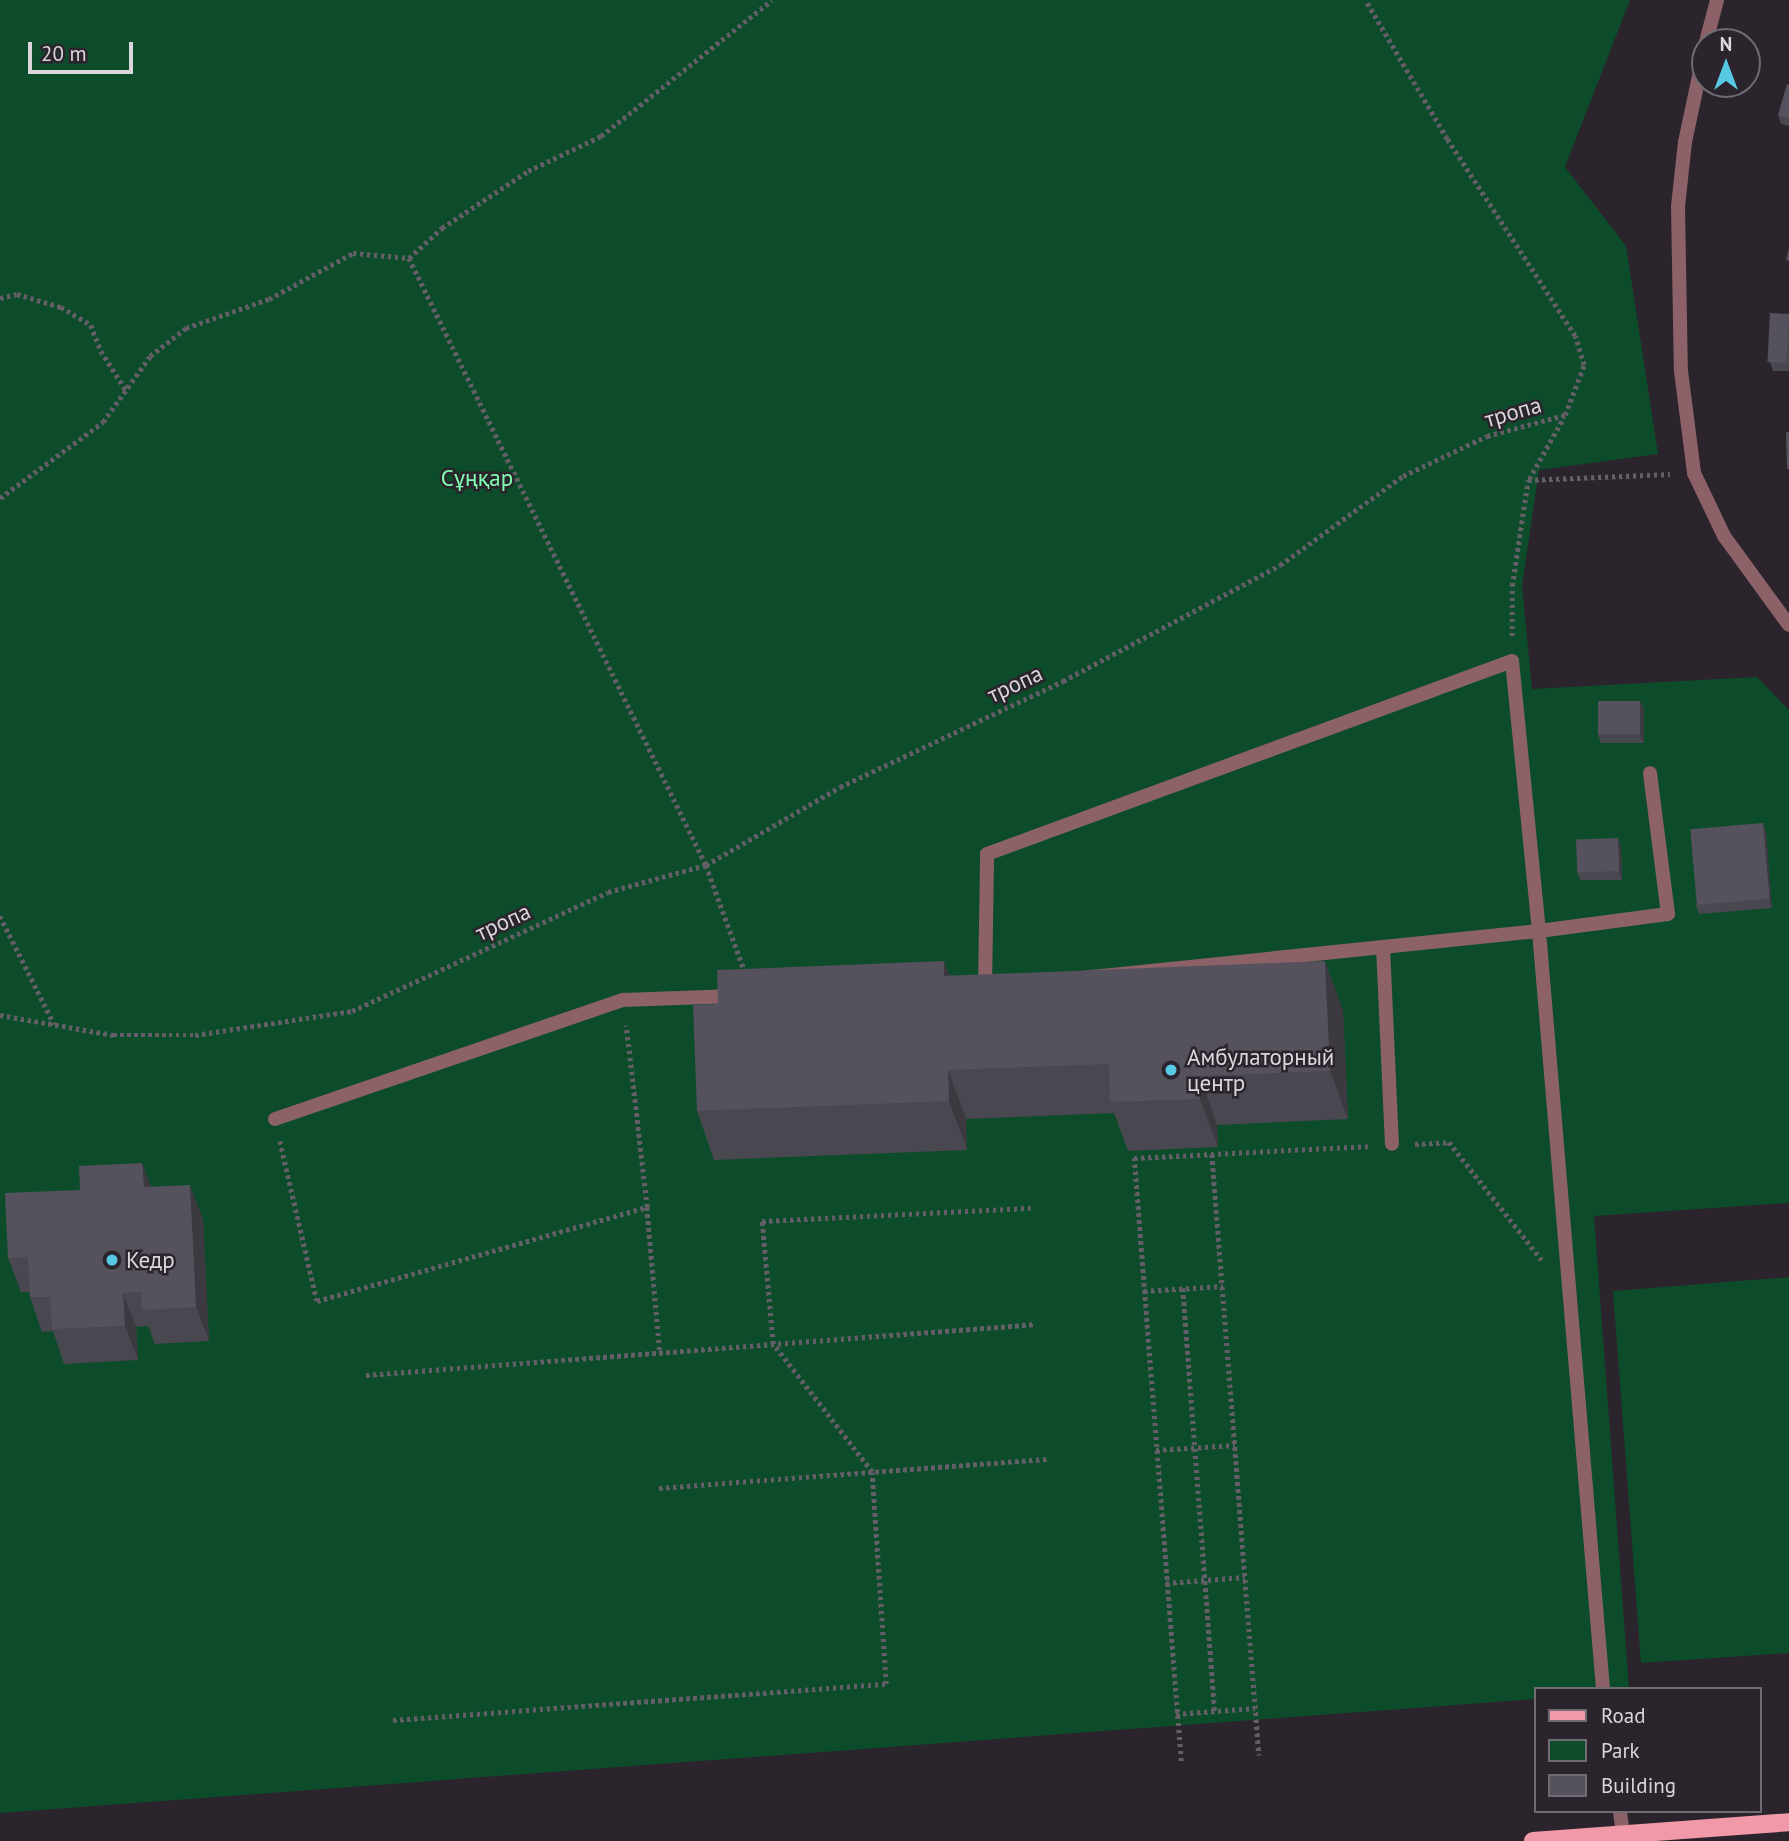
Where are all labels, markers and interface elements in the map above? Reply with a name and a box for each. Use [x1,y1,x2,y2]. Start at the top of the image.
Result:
scale bar [32,28,136,72]
north arrow [1691,28,1761,98]
text: N [1720,32,1732,56]
text: 20 m [41,40,87,67]
street label: тропа [1481,391,1545,433]
park label: Сұңқар [441,464,513,492]
street label: тропа [983,659,1047,709]
street label: тропа [471,897,535,947]
place label: Амбулаторный центр [1187,1043,1334,1097]
marker: Амбулаторный центр [1161,1060,1181,1080]
place label: Кедр [126,1246,175,1274]
marker: Кедр [104,1252,120,1268]
legend [1534,1687,1761,1813]
text: Road [1601,1702,1645,1729]
text: Park [1601,1737,1640,1764]
text: Building [1601,1772,1676,1799]

